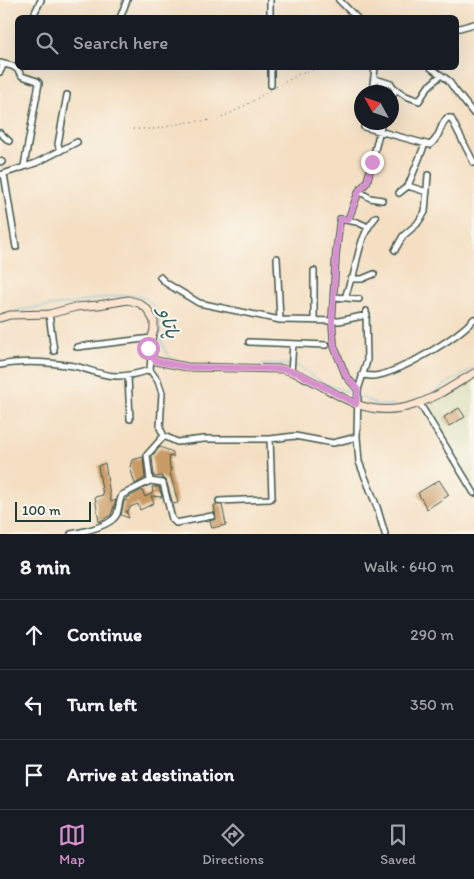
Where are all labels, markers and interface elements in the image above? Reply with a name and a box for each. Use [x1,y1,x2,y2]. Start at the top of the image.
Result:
search box [15,15,459,70]
icon: search [33,29,61,57]
text: Search here [73,31,168,54]
north arrow [354,85,399,130]
route end [361,151,384,174]
water label: پاتاو [152,302,184,341]
route start [137,337,160,360]
scale bar [15,499,91,522]
text: 100 m [22,502,61,519]
text: 8 min [20,554,70,579]
text: Walk · 640 m [364,557,454,576]
icon: ahead [20,621,48,649]
text: Continue [67,623,142,646]
text: 290 m [410,625,454,644]
icon: left [20,691,48,719]
text: Turn left [67,693,137,716]
text: 350 m [410,695,454,714]
icon: arrive [20,761,48,789]
text: Arrive at destination [67,763,234,786]
tab: Map [58,821,86,868]
tab: Directions [202,821,264,868]
tab: Saved [380,821,416,868]

